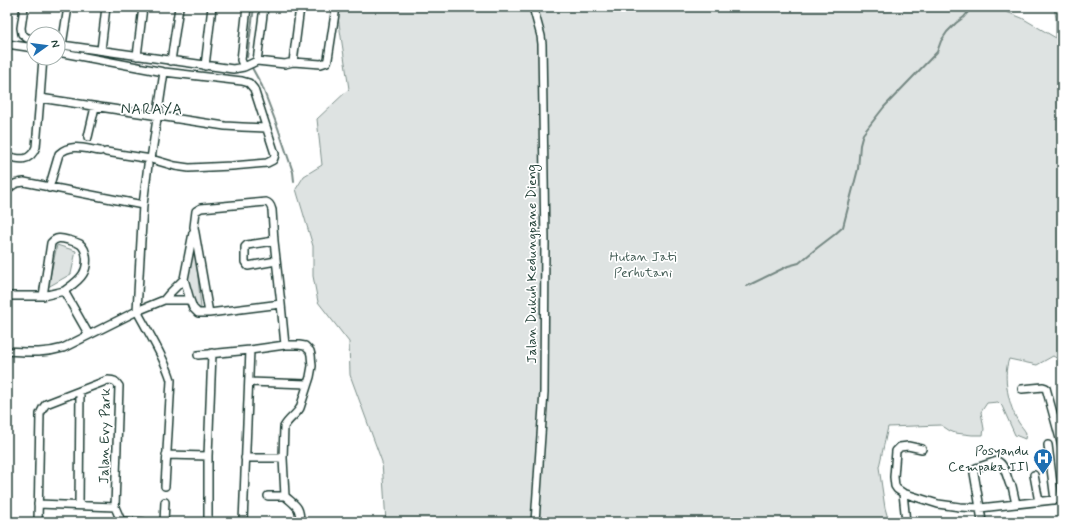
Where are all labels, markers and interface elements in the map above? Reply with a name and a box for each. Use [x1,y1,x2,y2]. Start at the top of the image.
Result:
north arrow [26,26,66,66]
text: N [47,39,62,49]
district label: NARAYA [121,100,183,120]
street label: Jalan Dukuh Kedungpane Dieng [523,164,542,364]
park label: Hutan Jati Perhutani [610,248,676,282]
street label: Jalan Evy Park [95,388,115,484]
place label: Posyandu Cempaka III [948,442,1029,476]
hospital icon: Posyandu Cempaka III [1032,447,1054,475]

